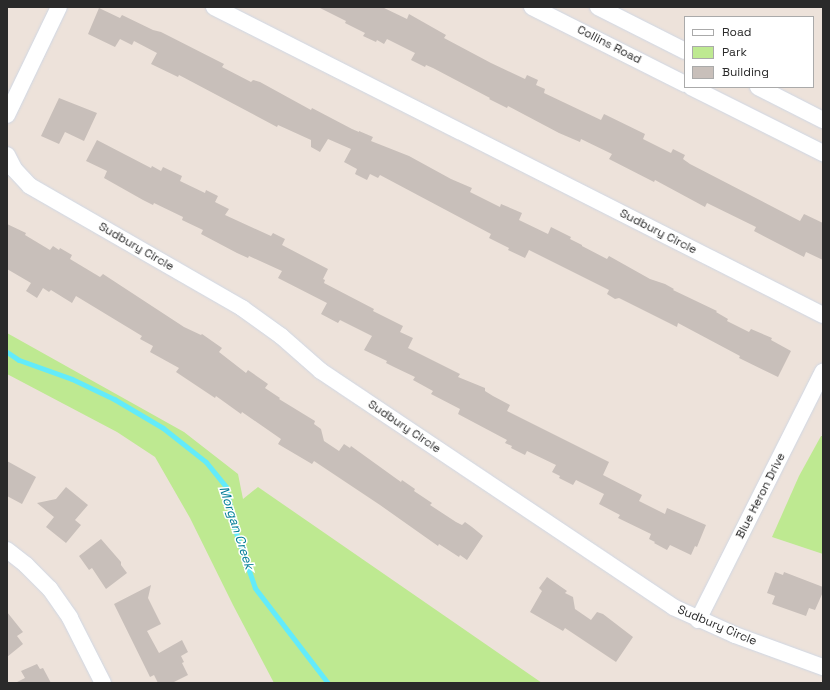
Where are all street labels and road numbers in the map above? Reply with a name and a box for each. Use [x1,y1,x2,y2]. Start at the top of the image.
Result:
street label: Collins Road [574,23,644,67]
street label: Sudbury Circle [617,206,699,258]
street label: Sudbury Circle [96,220,176,274]
street label: Sudbury Circle [365,397,443,457]
street label: Blue Heron Drive [733,451,789,541]
street label: Sudbury Circle [675,603,759,649]

